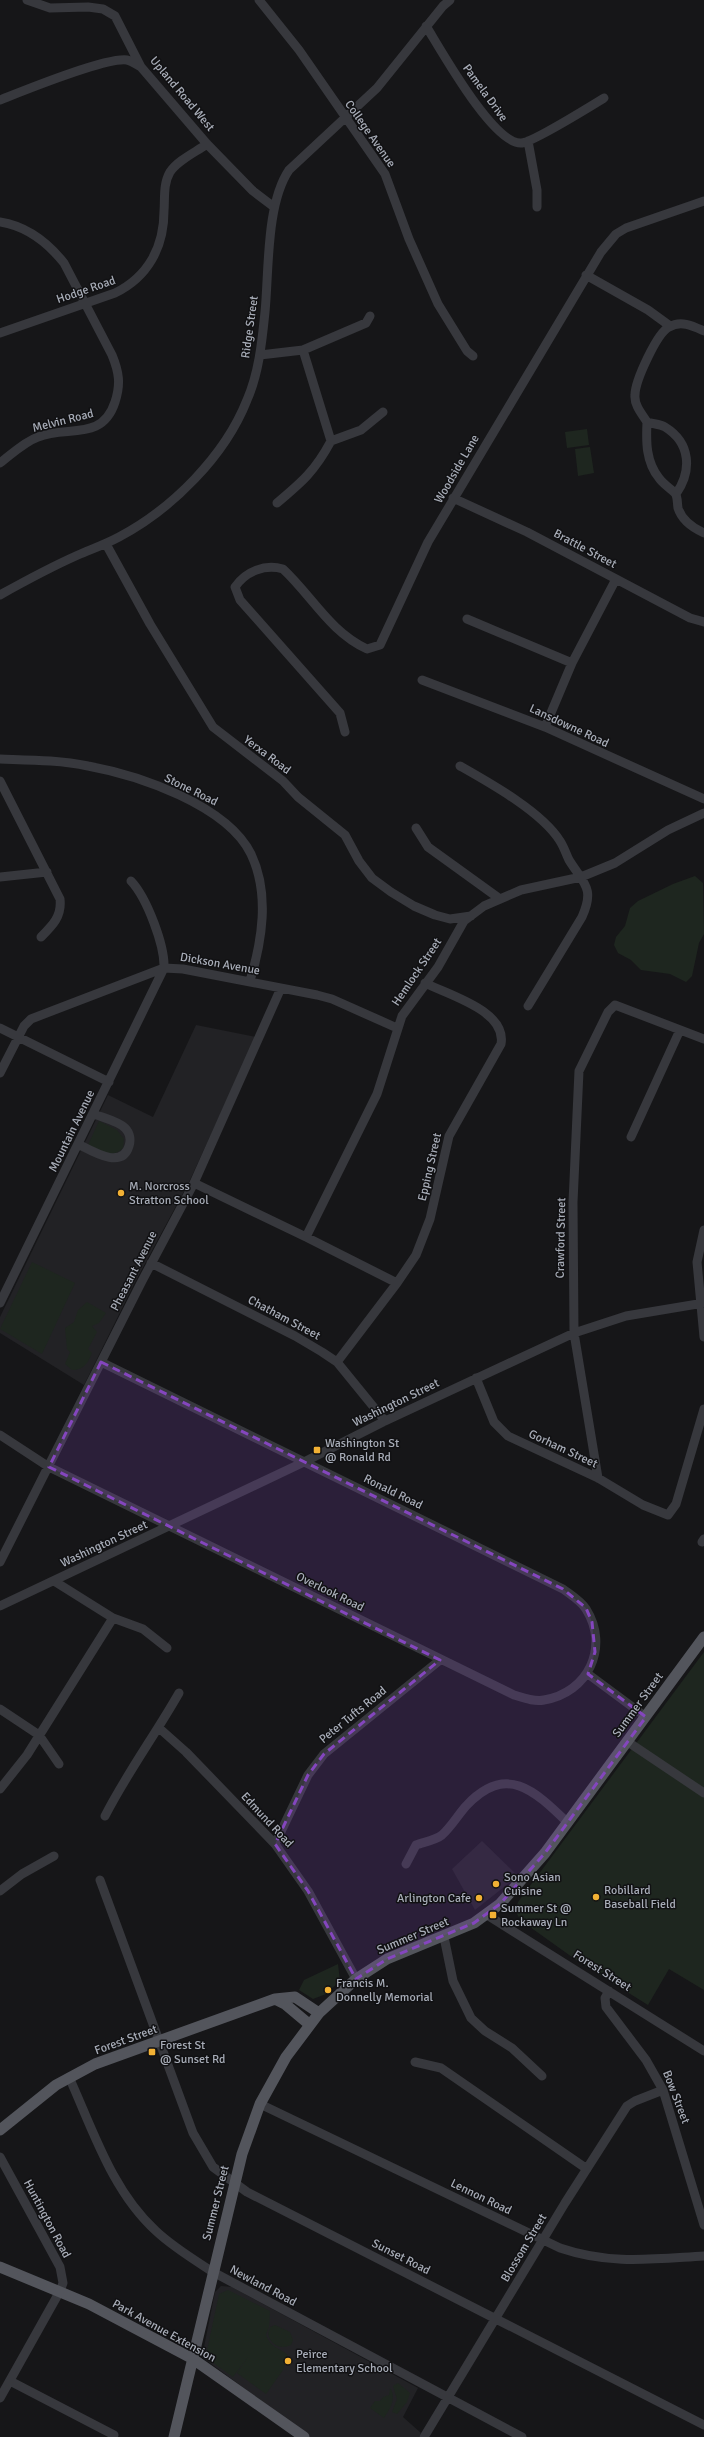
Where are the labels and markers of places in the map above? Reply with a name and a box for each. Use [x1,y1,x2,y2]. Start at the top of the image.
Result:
place label: M. Norcross Stratton School [129,1179,209,1208]
marker: M. Norcross Stratton School [116,1188,126,1198]
place label: Washington St @ Ronald Rd [325,1436,399,1465]
marker: Washington St @ Ronald Rd [312,1445,322,1455]
place label: Sono Asian Cuisine [504,1870,561,1899]
marker: Sono Asian Cuisine [491,1879,501,1889]
place label: Robillard Baseball Field [604,1883,676,1912]
place label: Arlington Cafe [397,1891,471,1906]
marker: Robillard Baseball Field [591,1892,601,1902]
marker: Arlington Cafe [474,1893,484,1903]
place label: Summer St @ Rockaway Ln [501,1901,571,1930]
marker: Summer St @ Rockaway Ln [488,1910,498,1920]
place label: Francis M. Donnelly Memorial [336,1976,434,2005]
marker: Francis M. Donnelly Memorial [323,1985,333,1995]
place label: Forest St @ Sunset Rd [160,2038,225,2067]
marker: Forest St @ Sunset Rd [147,2047,157,2057]
place label: Peirce Elementary School [296,2347,393,2376]
marker: Peirce Elementary School [283,2356,293,2366]

